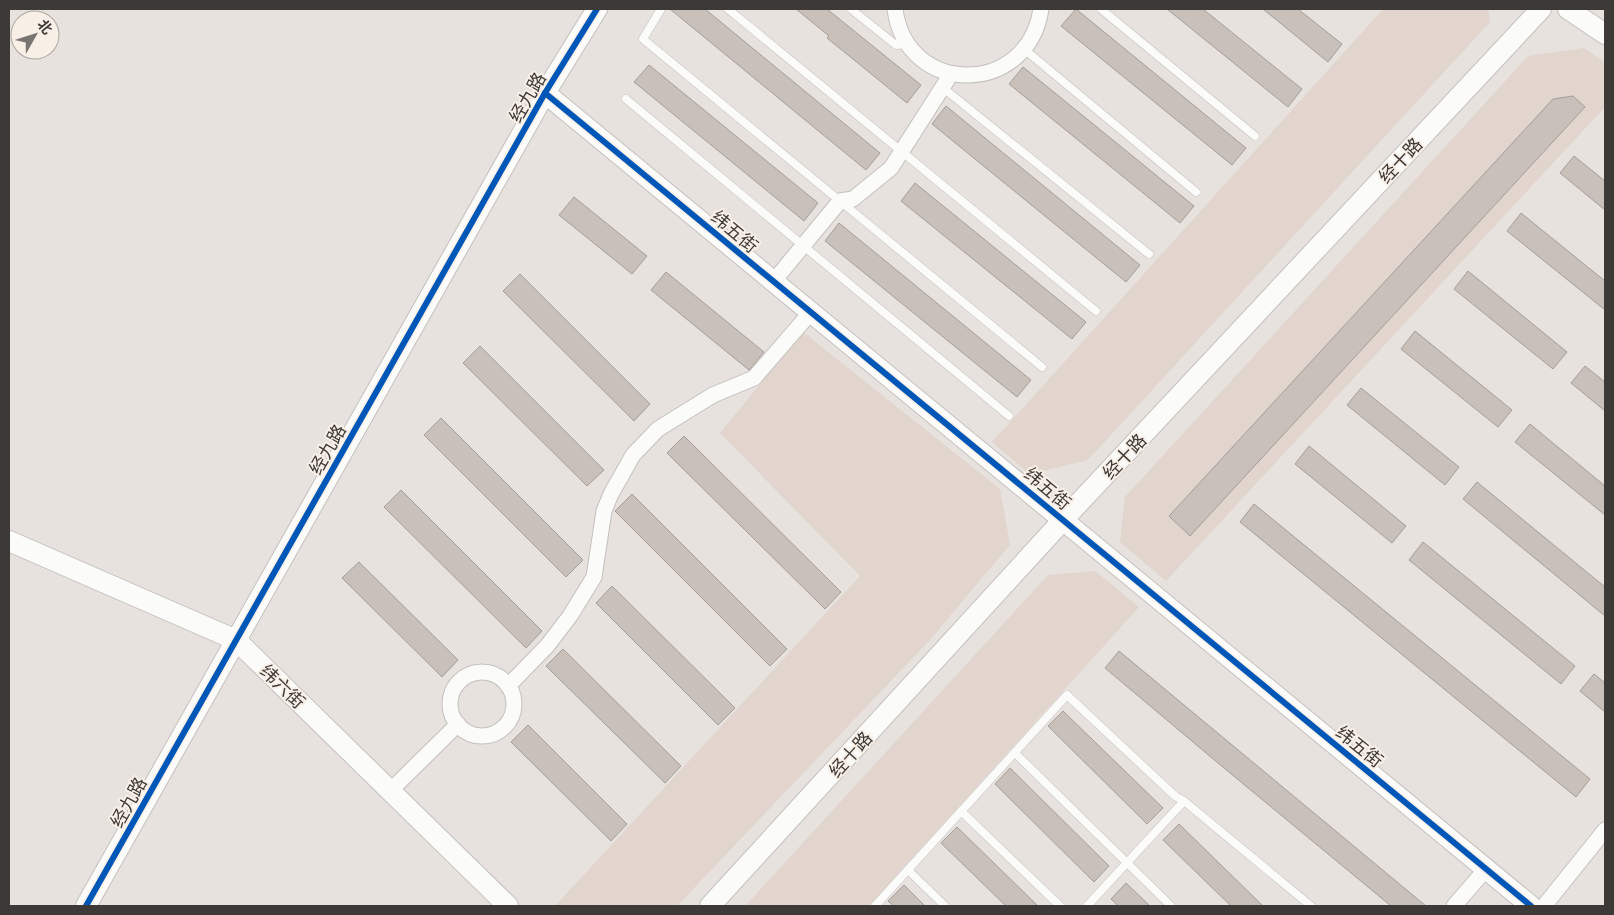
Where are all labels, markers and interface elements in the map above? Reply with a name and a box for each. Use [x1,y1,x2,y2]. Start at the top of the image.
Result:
north arrow [10,10,60,60]
text: 北 [34,15,57,38]
street label: 经九路 [503,68,551,126]
street label: 经十路 [1373,132,1427,188]
street label: 纬五街 [707,204,763,258]
street label: 经九路 [303,420,351,478]
street label: 经十路 [1097,428,1151,484]
street label: 纬五街 [1020,461,1076,515]
street label: 纬六街 [255,659,311,713]
street label: 纬五街 [1331,720,1389,772]
street label: 经十路 [823,726,877,782]
street label: 经九路 [104,773,152,831]

